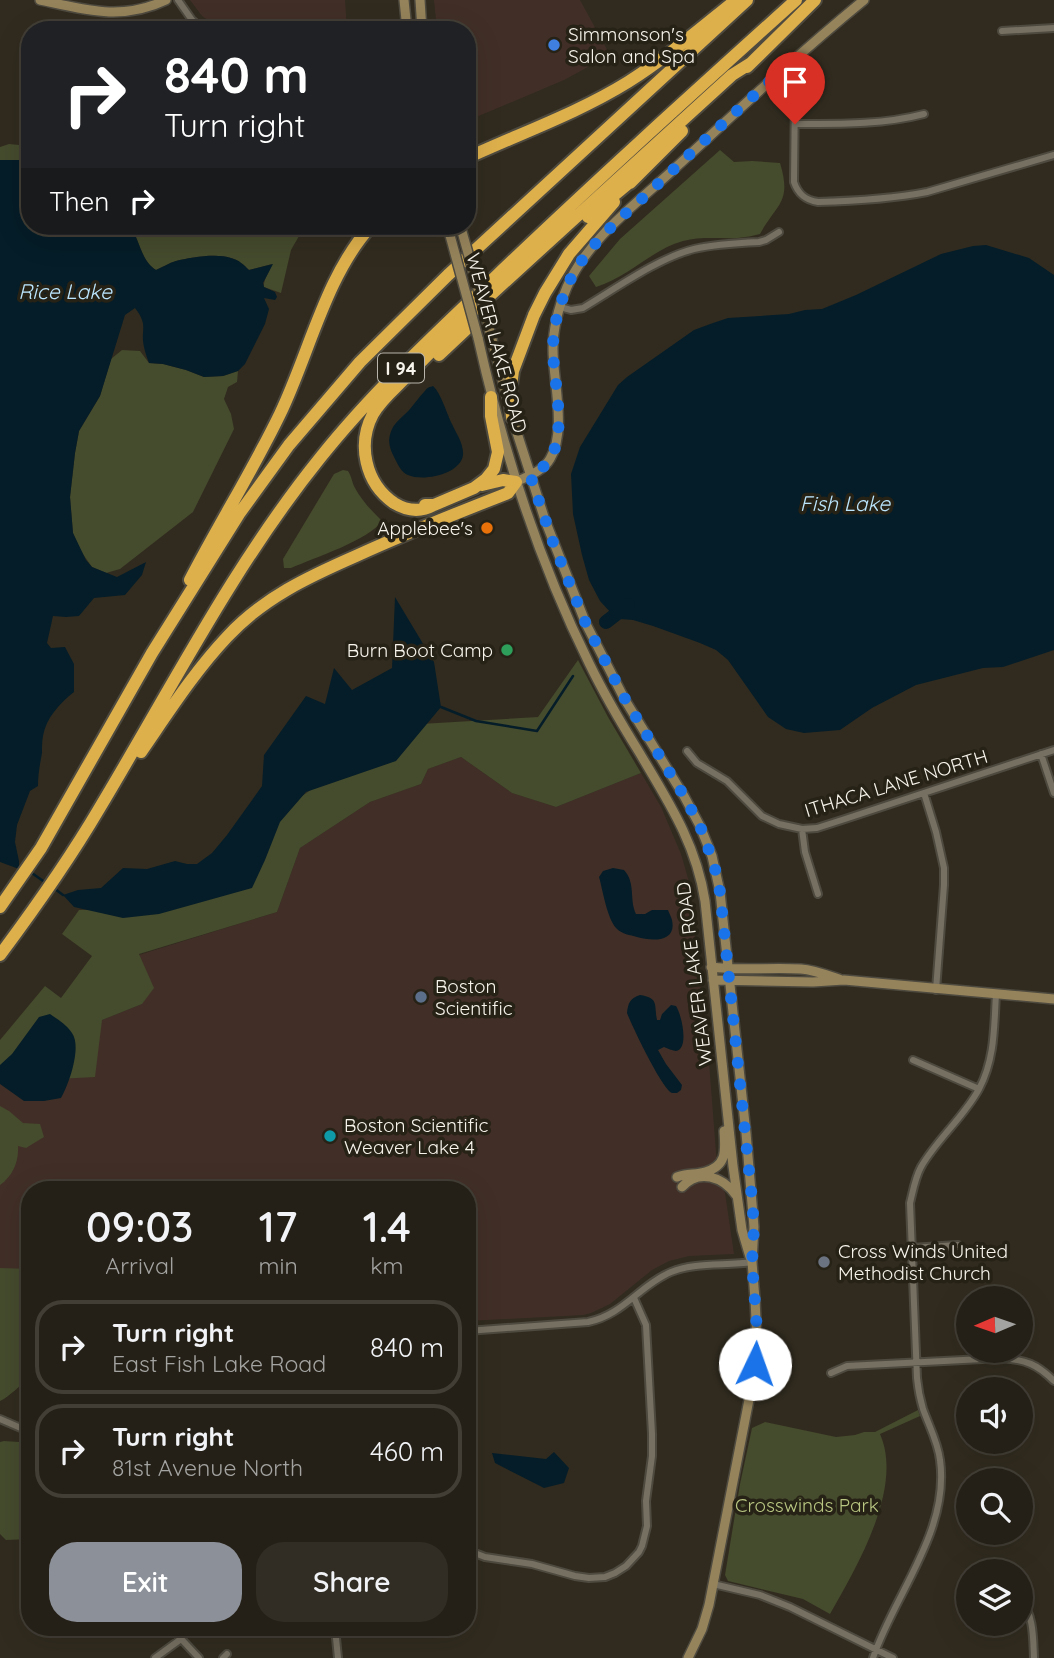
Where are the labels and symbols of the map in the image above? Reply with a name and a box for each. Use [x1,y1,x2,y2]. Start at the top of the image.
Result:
place label: Simmonson's Salon and Spa [568,22,695,68]
marker: Simmonson's Salon and Spa [546,37,562,53]
pin [765,52,825,124]
street label: WEAVER LAKE ROAD [461,250,533,436]
water label: Rice Lake [18,278,113,304]
road number: I 94 [378,354,424,382]
water label: Fish Lake [800,490,891,516]
place label: Applebee's [377,516,473,540]
marker: Applebee's [479,520,495,536]
place label: Burn Boot Camp [347,638,493,662]
marker: Burn Boot Camp [499,642,515,658]
street label: ITHACA LANE NORTH [802,744,990,822]
street label: WEAVER LAKE ROAD [671,881,717,1067]
place label: Boston Scientific [435,974,513,1020]
marker: Boston Scientific [413,989,429,1005]
place label: Boston Scientific Weaver Lake 4 [344,1113,488,1159]
marker: Boston Scientific Weaver Lake 4 [322,1128,338,1144]
place label: Cross Winds United Methodist Church [838,1239,1008,1285]
marker: Cross Winds United Methodist Church [816,1254,832,1270]
north arrow [956,1286,1032,1363]
position arrow [718,1327,792,1401]
park label: Crosswinds Park [735,1493,879,1517]

